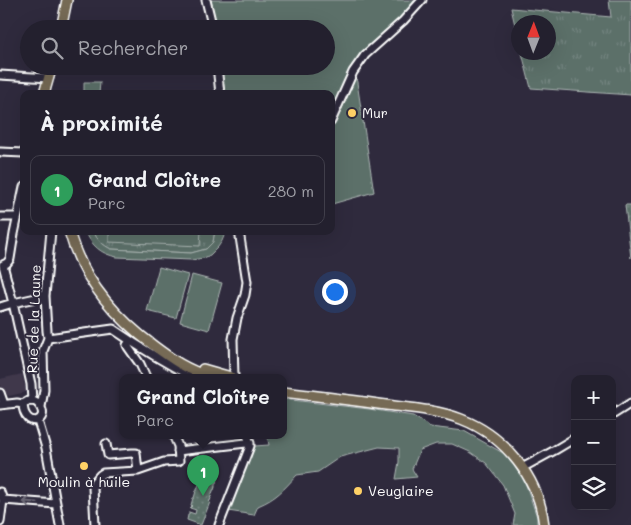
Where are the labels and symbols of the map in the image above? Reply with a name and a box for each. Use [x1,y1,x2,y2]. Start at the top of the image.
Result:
north arrow [511,15,556,60]
place label: Mur [362,103,388,122]
marker: Mur [346,107,358,119]
street label: Rue de la Laune [22,264,45,374]
your location [322,279,348,305]
pin: 1 [187,455,219,496]
marker: Moulin à huile [78,460,90,472]
place label: Moulin à huile [38,472,130,491]
place label: Veuglaire [368,481,434,500]
marker: Veuglaire [352,485,364,497]
one-way arrow [22,498,38,507]

